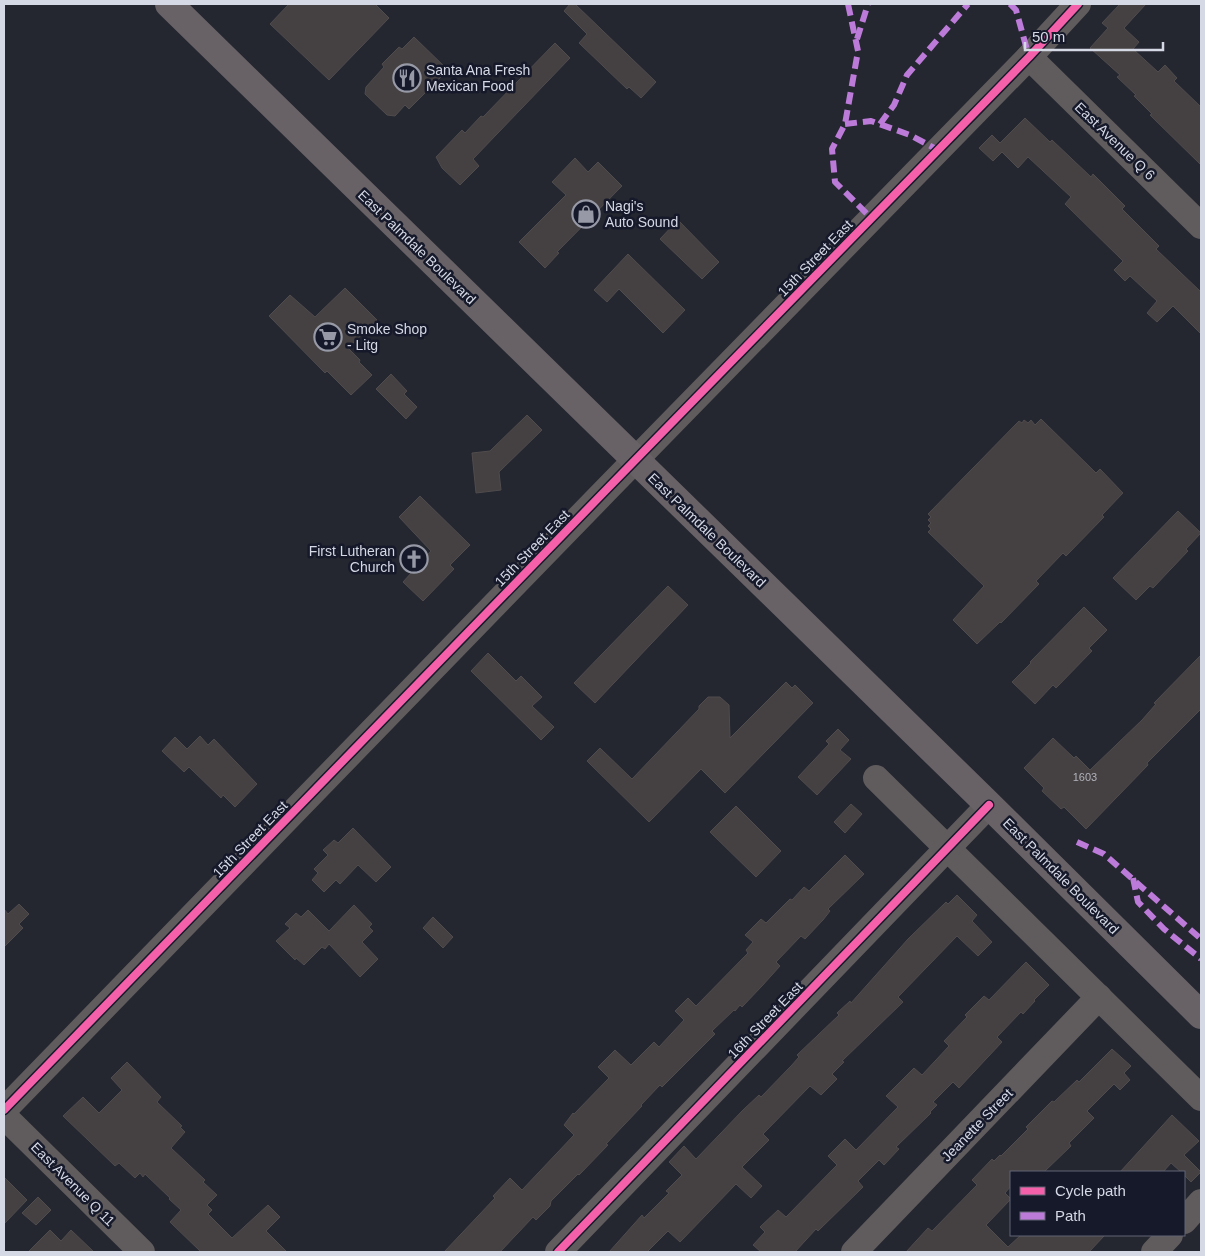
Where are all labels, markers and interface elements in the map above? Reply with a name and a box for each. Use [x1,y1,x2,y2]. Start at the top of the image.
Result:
scale bar [1025,20,1162,52]
text: 50 m [1032,28,1065,45]
place label: Santa Ana Fresh Mexican Food [426,62,530,94]
restaurant icon: Santa Ana Fresh Mexican Food [392,63,422,93]
street label: East Avenue Q 6 [1072,99,1158,183]
street label: East Palmdale Boulevard [355,187,479,307]
place label: Nagi's Auto Sound [605,198,678,230]
shop icon: Nagi's Auto Sound [571,199,601,229]
street label: 15th Street East [774,216,856,300]
place label: Smoke Shop - Litg [347,321,427,353]
supermarket icon: Smoke Shop - Litg [313,322,343,352]
street label: East Palmdale Boulevard [645,470,769,590]
street label: 15th Street East [491,506,573,590]
place label: First Lutheran Church [309,543,395,575]
church icon: First Lutheran Church [399,544,429,574]
house number: 1603 [1073,771,1097,783]
street label: 15th Street East [209,797,291,881]
street label: East Palmdale Boulevard [1000,815,1122,937]
street label: 16th Street East [724,978,806,1062]
street label: Jeanette Street [938,1085,1016,1165]
street label: East Avenue Q 11 [28,1139,118,1229]
legend [1010,1171,1185,1236]
text: Cycle path [1055,1182,1126,1199]
text: Path [1055,1207,1086,1224]

